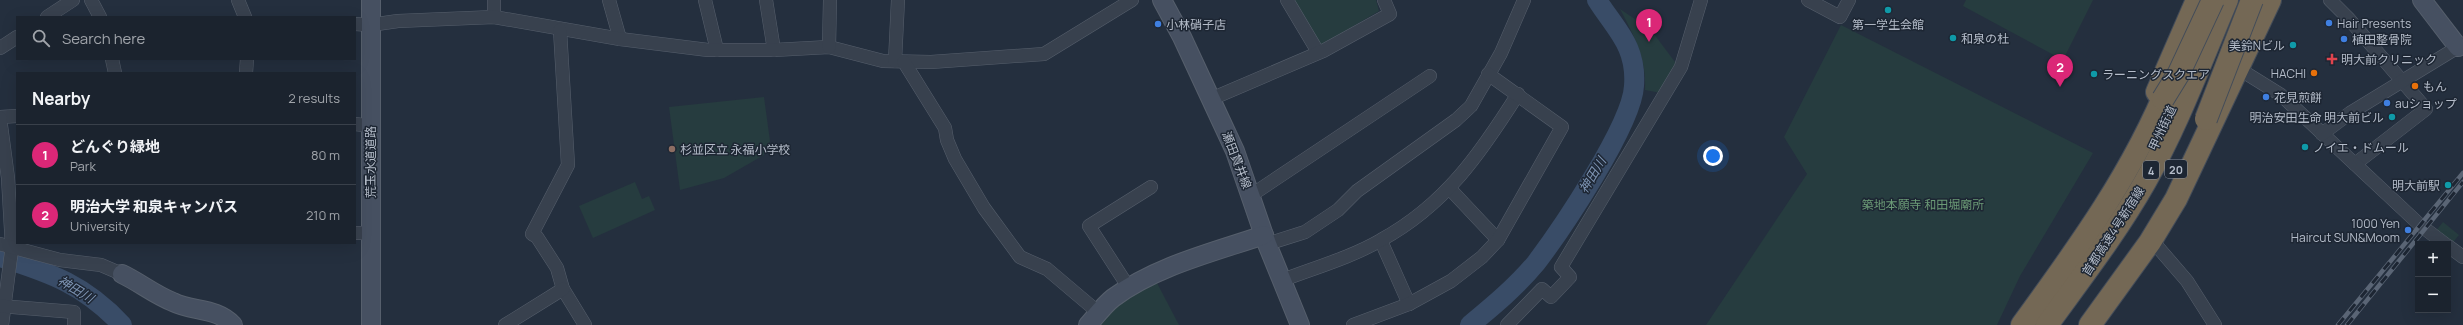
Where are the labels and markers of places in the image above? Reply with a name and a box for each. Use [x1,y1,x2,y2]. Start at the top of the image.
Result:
marker: 第一学生会館 [1883,5,1893,15]
pin: 1 [1636,9,1662,42]
place label: Hair Presents [2337,15,2411,32]
place label: 小林硝子店 [1166,16,1226,33]
place label: 第一学生会館 [1852,16,1924,33]
marker: Hair Presents [2324,18,2334,28]
marker: 小林硝子店 [1153,19,1163,29]
place label: 和泉の杜 [1961,30,2009,47]
place label: 植田整骨院 [2352,31,2412,48]
marker: 和泉の杜 [1948,33,1958,43]
marker: 植田整骨院 [2339,34,2349,44]
place label: 美鈴Nビル [2229,37,2285,54]
marker: 美鈴Nビル [2288,40,2298,50]
place label: 明大前クリニック [2341,51,2437,68]
marker: 明大前クリニック [2326,53,2338,65]
pin: 2 [2047,54,2073,87]
place label: HACHI [2271,65,2306,82]
place label: ラーニングスクエア [2102,66,2210,83]
marker: HACHI [2309,68,2319,78]
marker: ラーニングスクエア [2089,69,2099,79]
place label: もん [2423,78,2447,95]
marker: もん [2410,81,2420,91]
place label: 花見煎餅 [2274,89,2322,106]
marker: 花見煎餅 [2261,92,2271,102]
place label: auショップ [2395,95,2457,112]
marker: auショップ [2382,98,2392,108]
place label: 明治安田生命 明大前ビル [2250,109,2384,126]
marker: 明治安田生命 明大前ビル [2387,112,2397,122]
place label: ノイエ・ドムール [2313,139,2409,156]
place label: 杉並区立 永福小学校 [680,141,790,158]
marker: ノイエ・ドムール [2300,142,2310,152]
marker: 杉並区立 永福小学校 [667,144,677,154]
place label: 明大前駅 [2392,177,2440,194]
marker: 明大前駅 [2443,180,2453,190]
place label: 1000 Yen Haircut SUN&Moom [2291,215,2400,246]
marker: 1000 Yen Haircut SUN&Moom [2403,225,2413,235]

